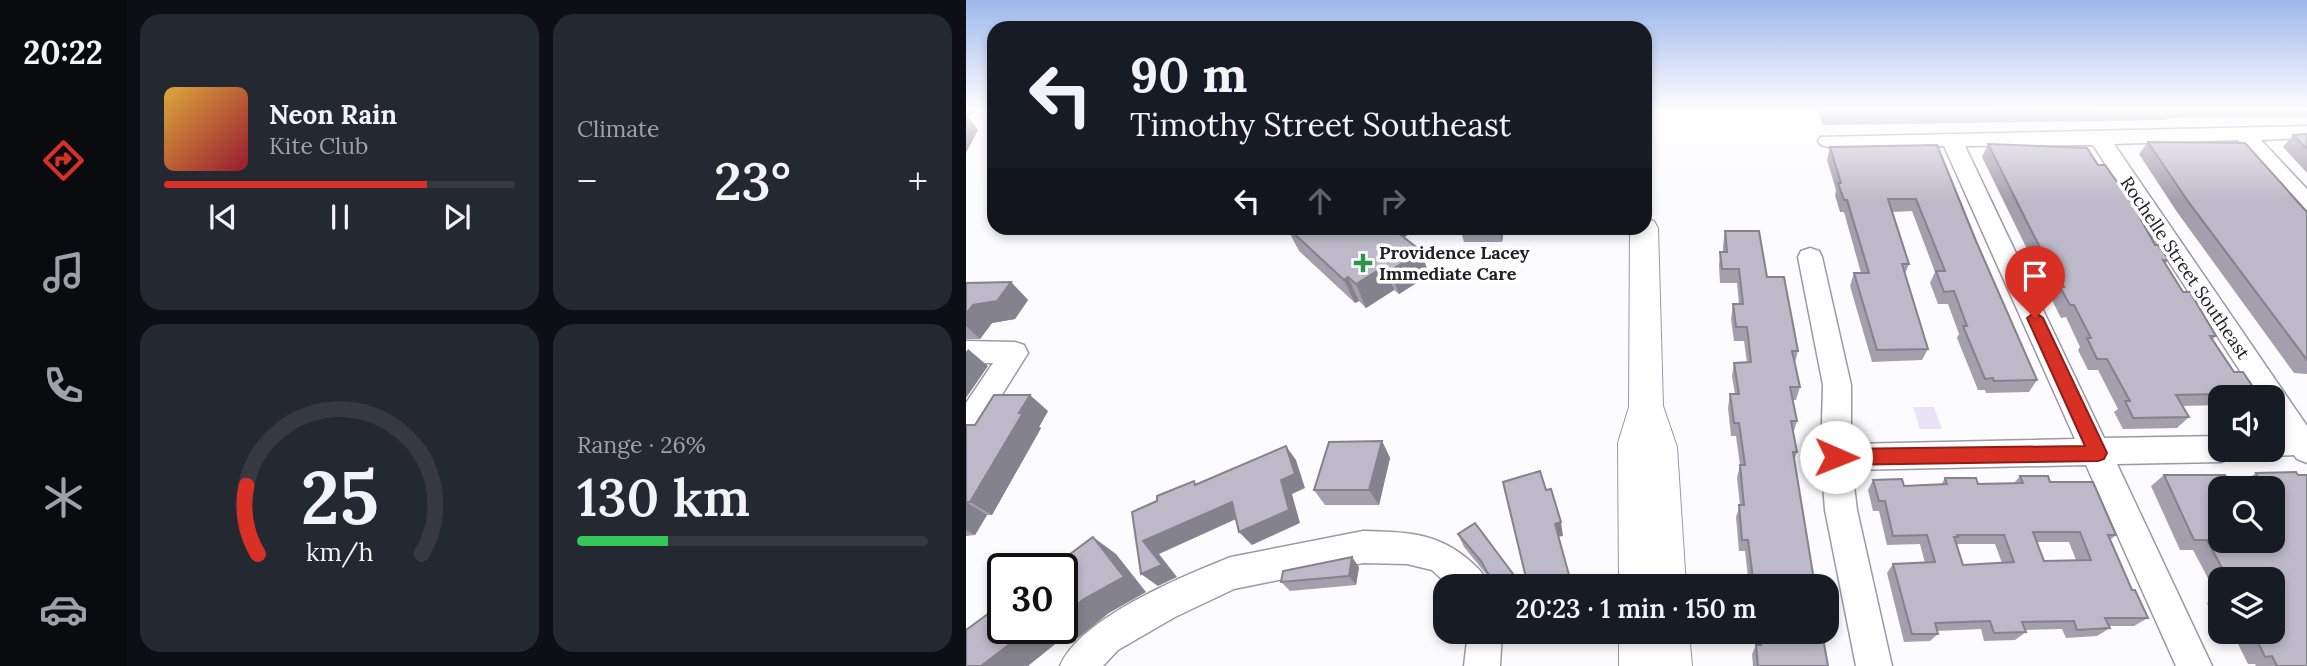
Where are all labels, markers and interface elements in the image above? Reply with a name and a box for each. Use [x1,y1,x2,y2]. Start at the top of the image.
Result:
text: 20:22 [23,32,103,73]
text: 90 m [1130,43,1247,105]
icon: left [1015,49,1106,140]
text: Neon Rain [269,98,397,131]
text: Timothy Street Southeast [1130,104,1511,145]
text: Climate [577,114,659,143]
text: Kite Club [269,131,368,160]
icon: directions [39,136,88,185]
text: 23° [714,148,791,214]
text: − [577,157,597,205]
text: + [908,157,928,205]
street label: Rochelle Street Southeast [2116,172,2255,363]
icon: left [1228,182,1266,220]
icon: ahead [1301,182,1339,220]
icon: right [1374,182,1412,220]
icon: previous [204,198,242,236]
icon: pause [321,198,359,236]
icon: next [438,198,476,236]
place label: Providence Lacey Immediate Care [1379,241,1530,285]
pin [2005,246,2065,318]
icon: music [39,248,88,297]
marker: Providence Lacey Immediate Care [1353,253,1373,273]
icon: arrive [2016,257,2054,295]
icon: phone [39,361,88,410]
map controls [2208,385,2285,644]
button: sound [2208,385,2285,462]
position arrow [1799,420,1873,494]
text: Range · 26% [577,430,706,459]
text: 25 [300,451,379,544]
text: 130 km [577,464,750,530]
icon: climate [39,473,88,522]
button: search [2208,476,2285,553]
text: km/h [306,536,373,568]
speed limit sign: 30 [987,553,1078,644]
button: layers [2208,567,2285,644]
icon: car [39,585,88,634]
text: 20:23 · 1 min · 150 m [1516,592,1756,625]

